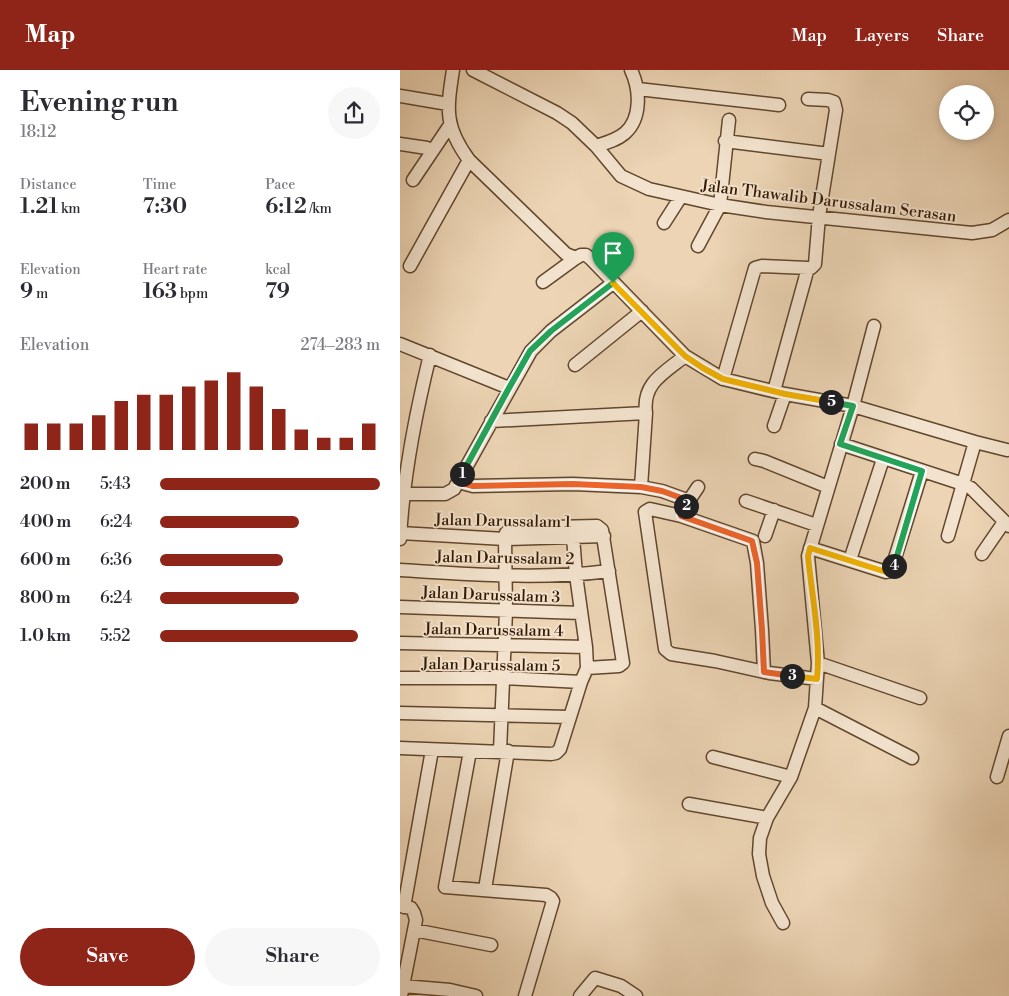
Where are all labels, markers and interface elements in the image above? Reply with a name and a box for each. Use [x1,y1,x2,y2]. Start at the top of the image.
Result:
text: Map [25,20,75,50]
text: Map [792,24,827,47]
text: Layers [855,24,909,47]
text: Share [937,24,984,47]
text: Evening run [20,85,179,120]
map controls [939,85,994,140]
button: locate [939,85,994,140]
button: share [328,87,380,139]
text: 18:12 [20,122,56,142]
street label: Jalan Thawalib Darussalam Serasan [699,175,958,227]
text: Distance [20,176,77,194]
text: Time [143,176,176,194]
text: Pace [265,176,295,194]
text: 1.21 [20,194,58,220]
text: 7:30 [143,194,187,220]
text: 6:12 [265,194,307,220]
text: km [58,200,81,218]
text: /km [307,200,332,218]
pin [592,232,634,283]
icon: arrive [599,239,627,267]
text: Elevation [20,261,81,279]
text: Heart rate [143,261,207,279]
text: kcal [265,261,291,279]
text: 9 [20,279,33,305]
text: 163 [143,279,177,305]
text: 79 [265,279,290,305]
text: m [33,285,48,303]
text: bpm [177,285,208,303]
text: Elevation [20,335,89,355]
text: 274–283 m [301,335,380,355]
pin: 5 [818,390,844,414]
text: 5 [827,393,836,411]
pin: 1 [450,462,474,486]
text: 1 [459,465,466,483]
text: 200 m [20,474,70,494]
text: 5:43 [100,474,131,494]
pin: 2 [674,494,698,518]
text: 2 [682,497,691,515]
street label: Jalan Darussalam 1 [433,510,572,532]
text: 400 m [20,512,71,532]
text: 6:24 [100,512,132,532]
street label: Jalan Darussalam 2 [434,547,575,569]
text: 600 m [20,550,70,570]
text: 6:36 [100,550,132,570]
pin: 4 [882,554,906,578]
text: 4 [890,557,899,575]
street label: Jalan Darussalam 3 [420,583,561,607]
text: 800 m [20,588,71,608]
text: 6:24 [100,588,132,608]
street label: Jalan Darussalam 4 [423,619,564,641]
text: 1.0 km [20,626,71,646]
text: 5:52 [100,626,130,646]
street label: Jalan Darussalam 5 [421,654,561,676]
pin: 3 [780,664,804,688]
text: 3 [788,667,797,685]
button: Save [20,928,195,986]
button: Share [205,928,380,986]

